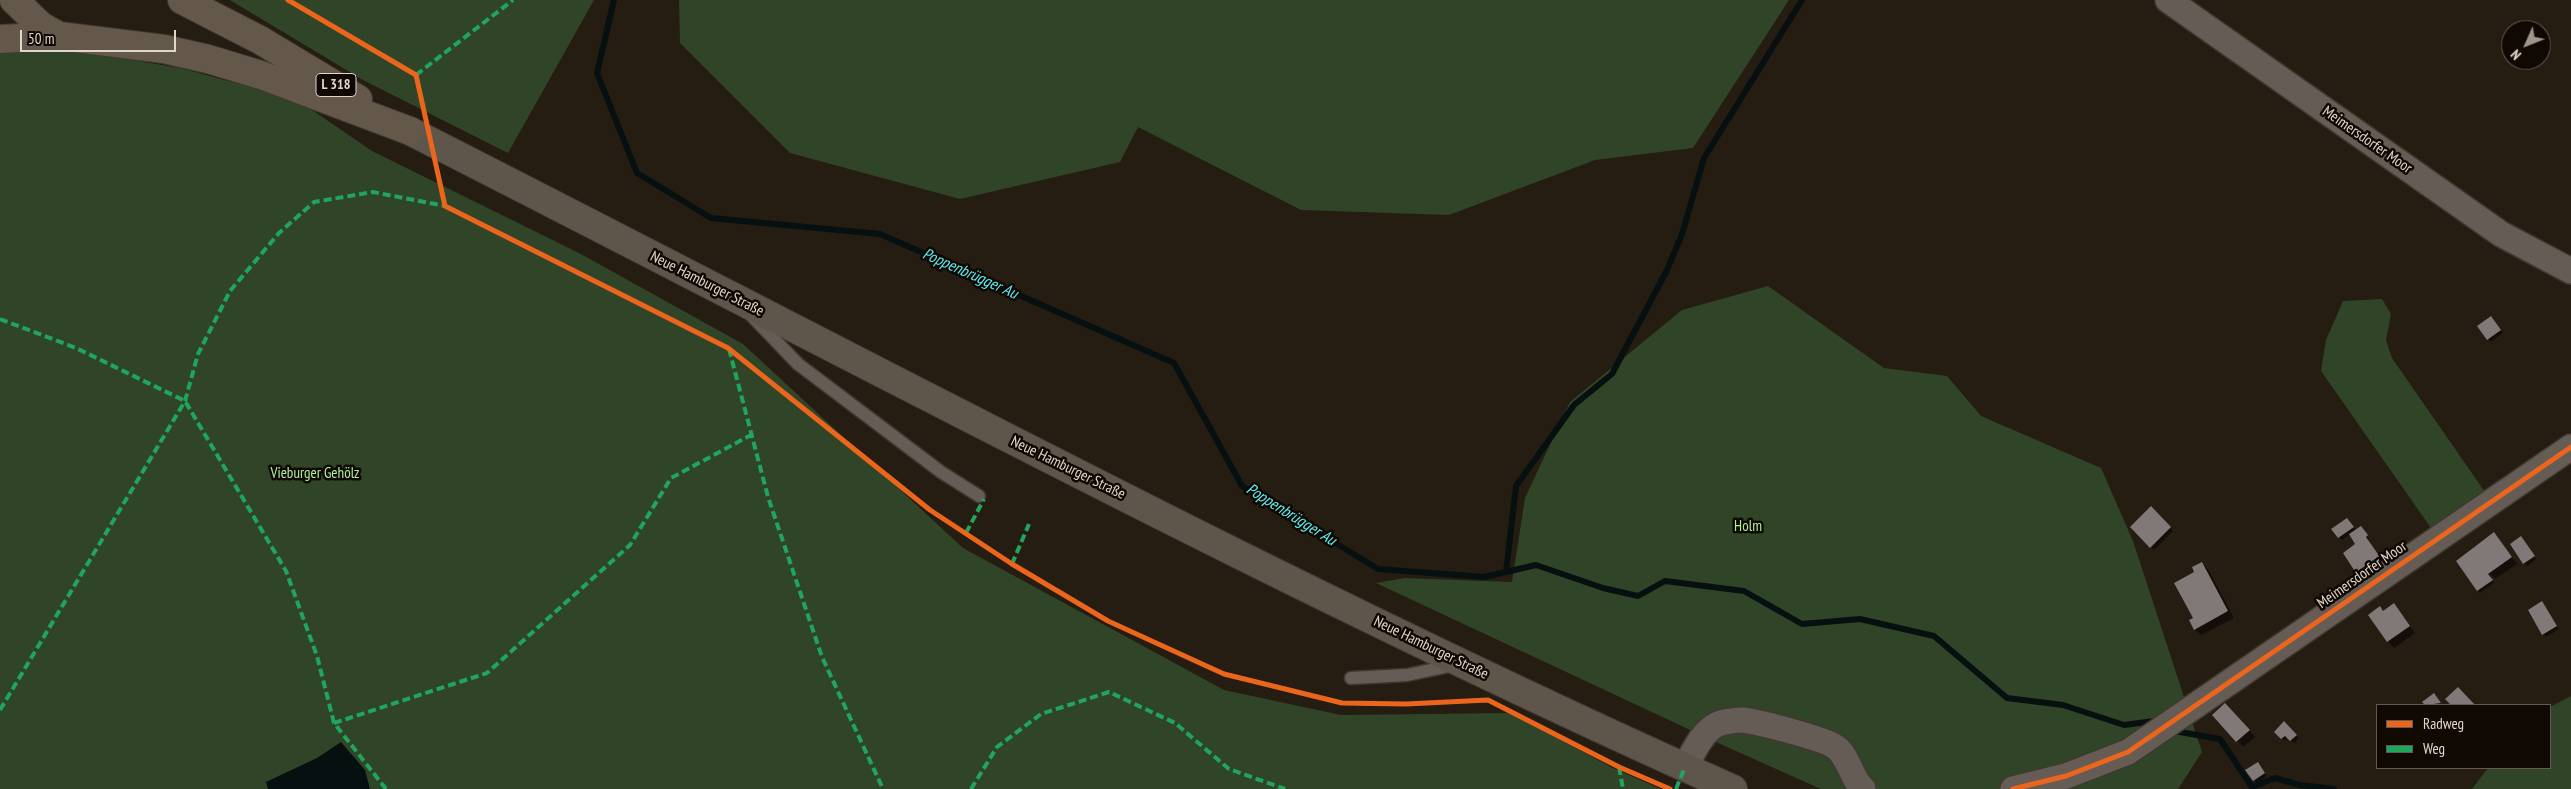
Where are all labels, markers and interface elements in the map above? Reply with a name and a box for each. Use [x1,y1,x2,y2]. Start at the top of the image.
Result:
scale bar [22,20,179,52]
north arrow [2501,20,2551,70]
text: 50 m [28,29,54,48]
text: N [2507,46,2525,64]
road number: L 318 [316,74,356,96]
street label: Meimersdorfer Moor [2319,102,2415,178]
water label: Poppenbrügger Au [919,244,1021,304]
street label: Neue Hamburger Straße [647,248,767,320]
street label: Neue Hamburger Straße [1008,432,1128,504]
park label: Vieburger Gehölz [270,465,360,483]
water label: Poppenbrügger Au [1243,480,1339,550]
park label: Holm [1734,518,1762,536]
street label: Meimersdorfer Moor [2314,537,2410,613]
street label: Neue Hamburger Straße [1371,612,1491,684]
legend [2376,704,2551,769]
text: Radweg [2423,714,2464,733]
text: Weg [2423,739,2445,758]

